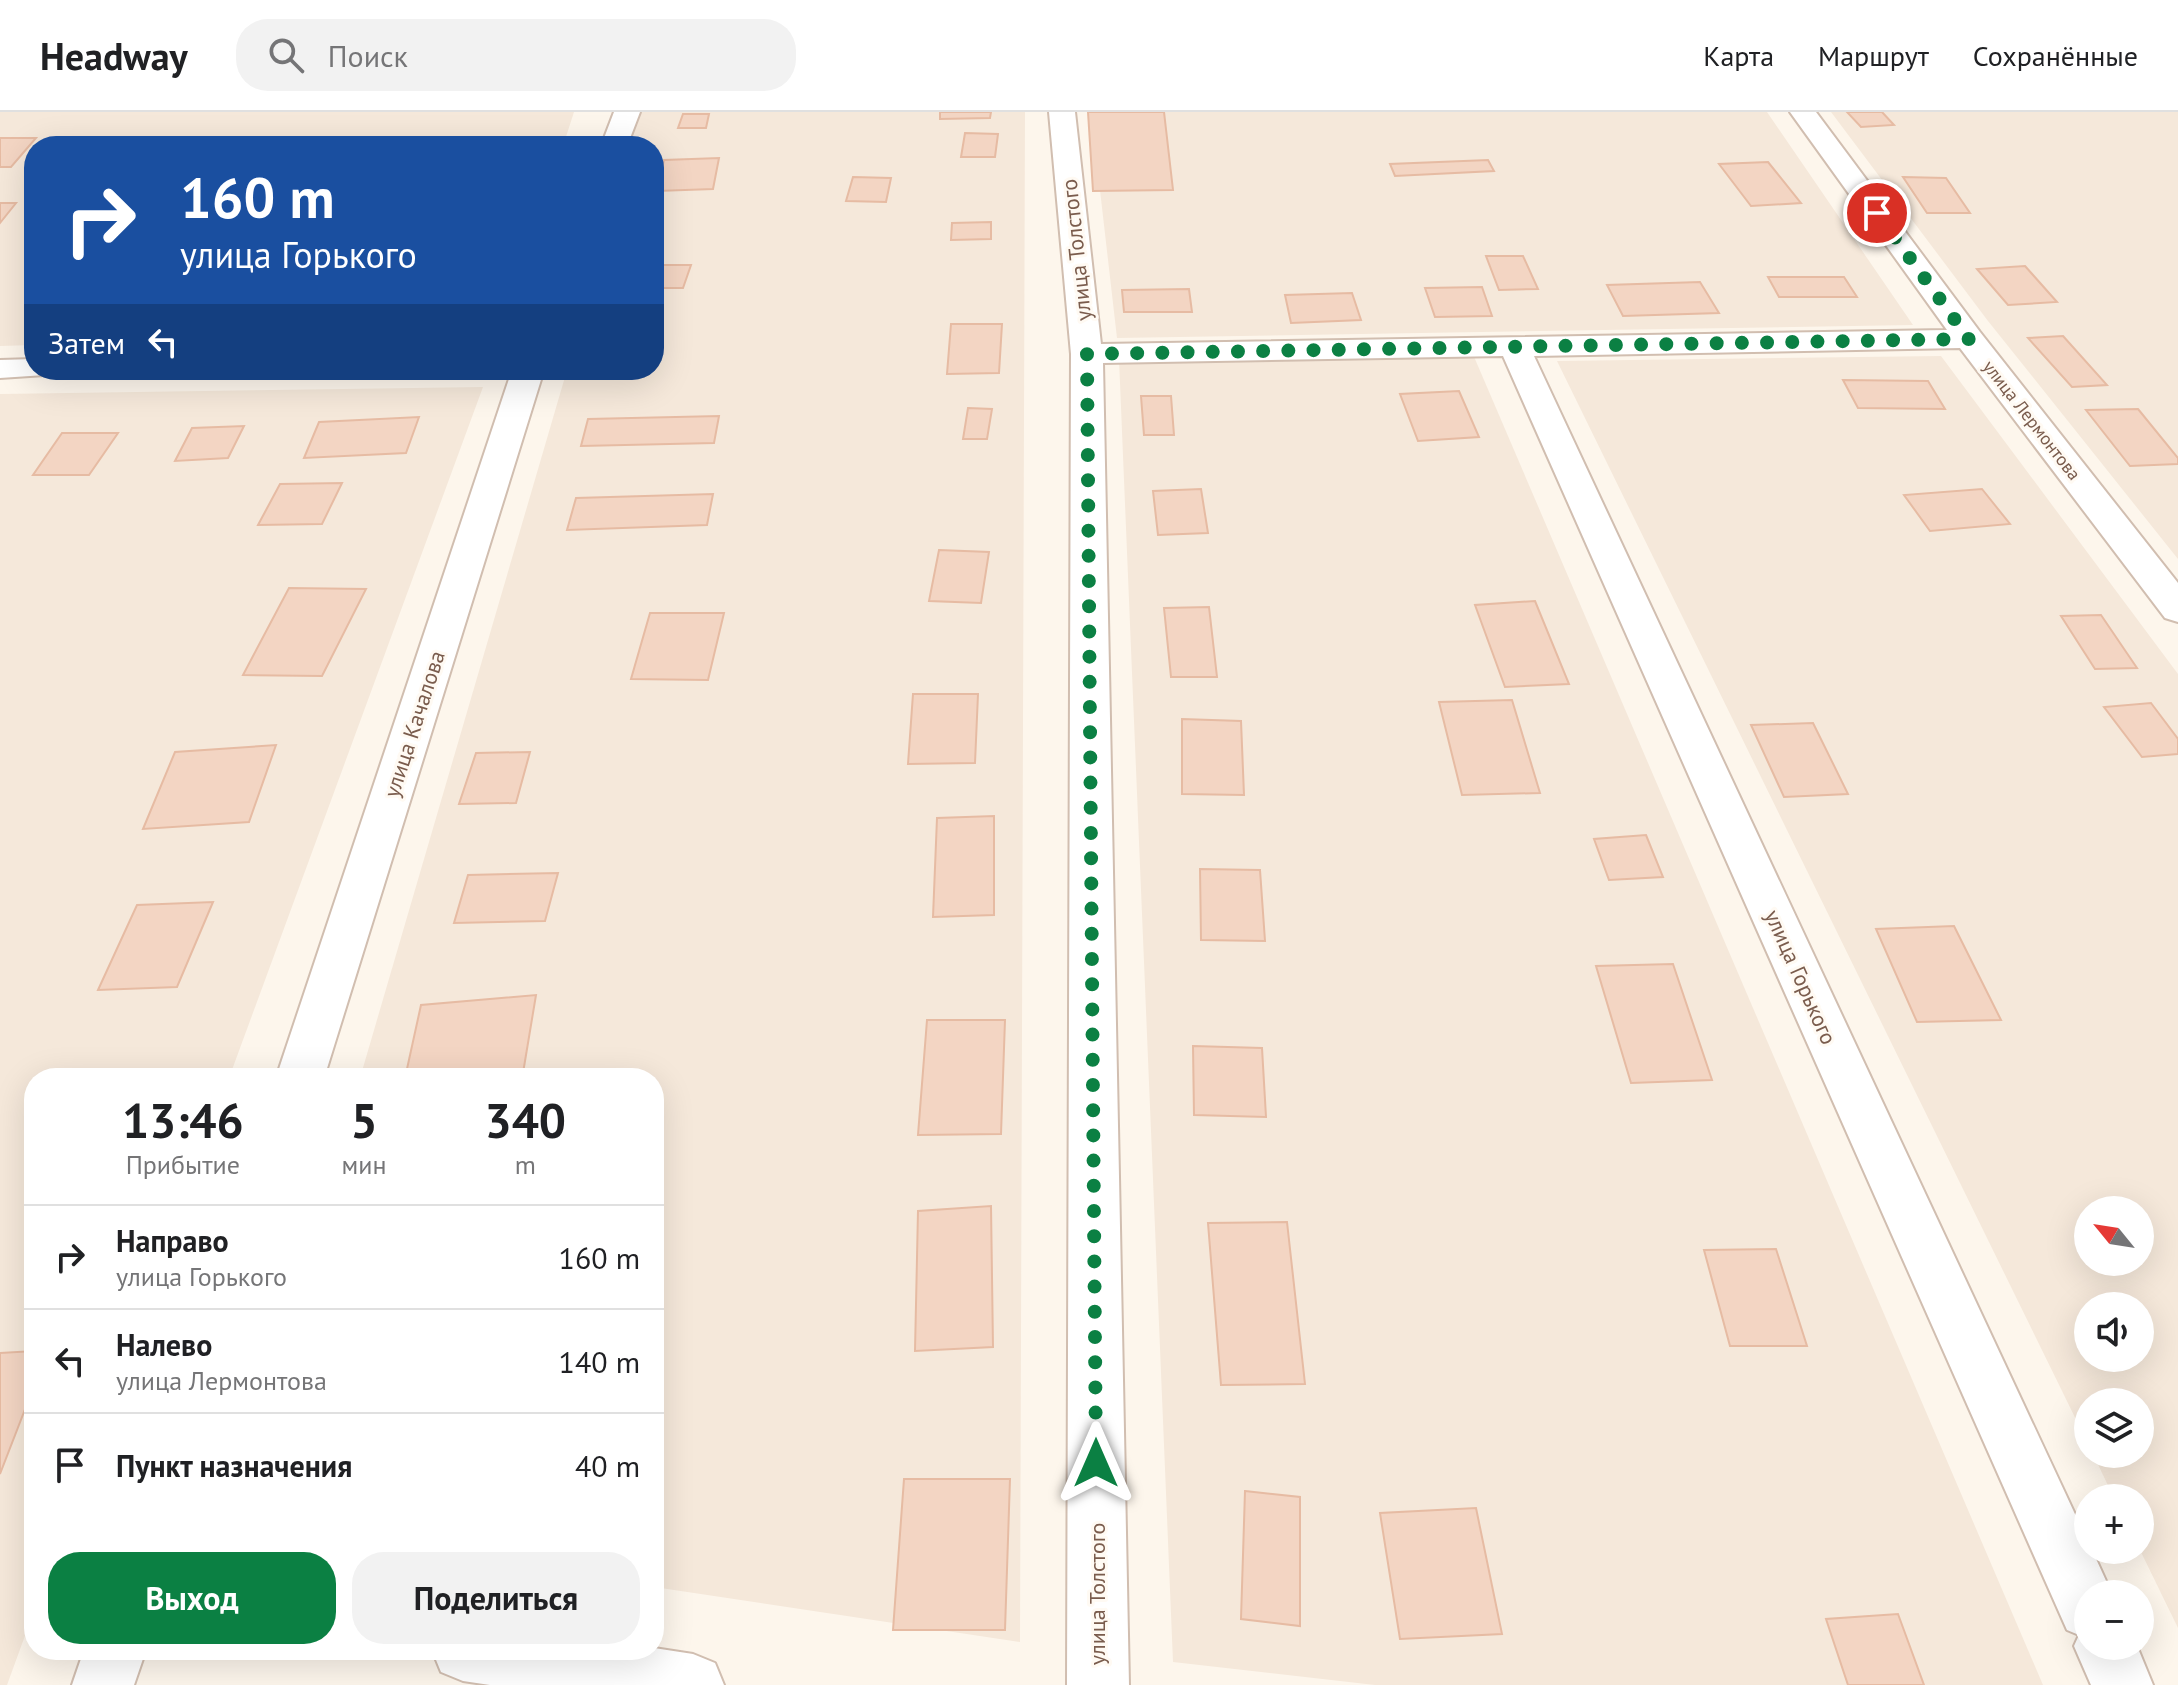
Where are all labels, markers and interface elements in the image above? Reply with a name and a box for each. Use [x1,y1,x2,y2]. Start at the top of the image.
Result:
search box [236,19,796,91]
text: Headway [40,31,188,80]
icon: search [264,33,308,77]
text: Поиск [328,36,408,75]
text: Карта [1703,37,1774,74]
text: Маршрут [1818,37,1929,74]
text: Сохранённые [1973,37,2138,74]
text: 160 m [180,161,335,233]
icon: right [48,168,152,272]
street label: улица Толстого [1055,178,1097,322]
pin [1843,179,1911,247]
icon: arrive [1855,191,1899,235]
text: улица Горького [180,231,417,278]
icon: left [141,320,185,364]
text: Затем [48,323,125,362]
street label: улица Лермонтова [1978,355,2086,485]
street label: улица Качалова [377,647,451,801]
street label: улица Горького [1759,905,1843,1049]
text: 13:46 [122,1089,244,1151]
text: 5 [350,1089,378,1151]
text: 340 [484,1089,566,1151]
text: Прибытие [126,1148,240,1181]
text: мин [342,1148,387,1181]
text: m [515,1148,536,1181]
north arrow [2074,1196,2154,1276]
map controls [2074,1196,2154,1660]
text: Направо [116,1221,229,1260]
icon: right [48,1235,92,1279]
text: 160 m [559,1238,640,1277]
text: улица Горького [116,1260,287,1293]
button: sound [2074,1292,2154,1372]
text: Налево [116,1325,212,1364]
icon: left [48,1339,92,1383]
text: 140 m [559,1342,640,1381]
text: улица Лермонтова [116,1364,327,1397]
button: layers [2074,1388,2154,1468]
position arrow [1054,1421,1138,1505]
icon: arrive [48,1443,92,1487]
text: Пункт назначения [116,1446,352,1485]
text: 40 m [575,1446,640,1485]
button: + [2074,1484,2154,1564]
street label: улица Толстого [1083,1523,1111,1665]
button: Выход [48,1552,336,1644]
button: Поделиться [352,1552,640,1644]
button: − [2074,1580,2154,1660]

